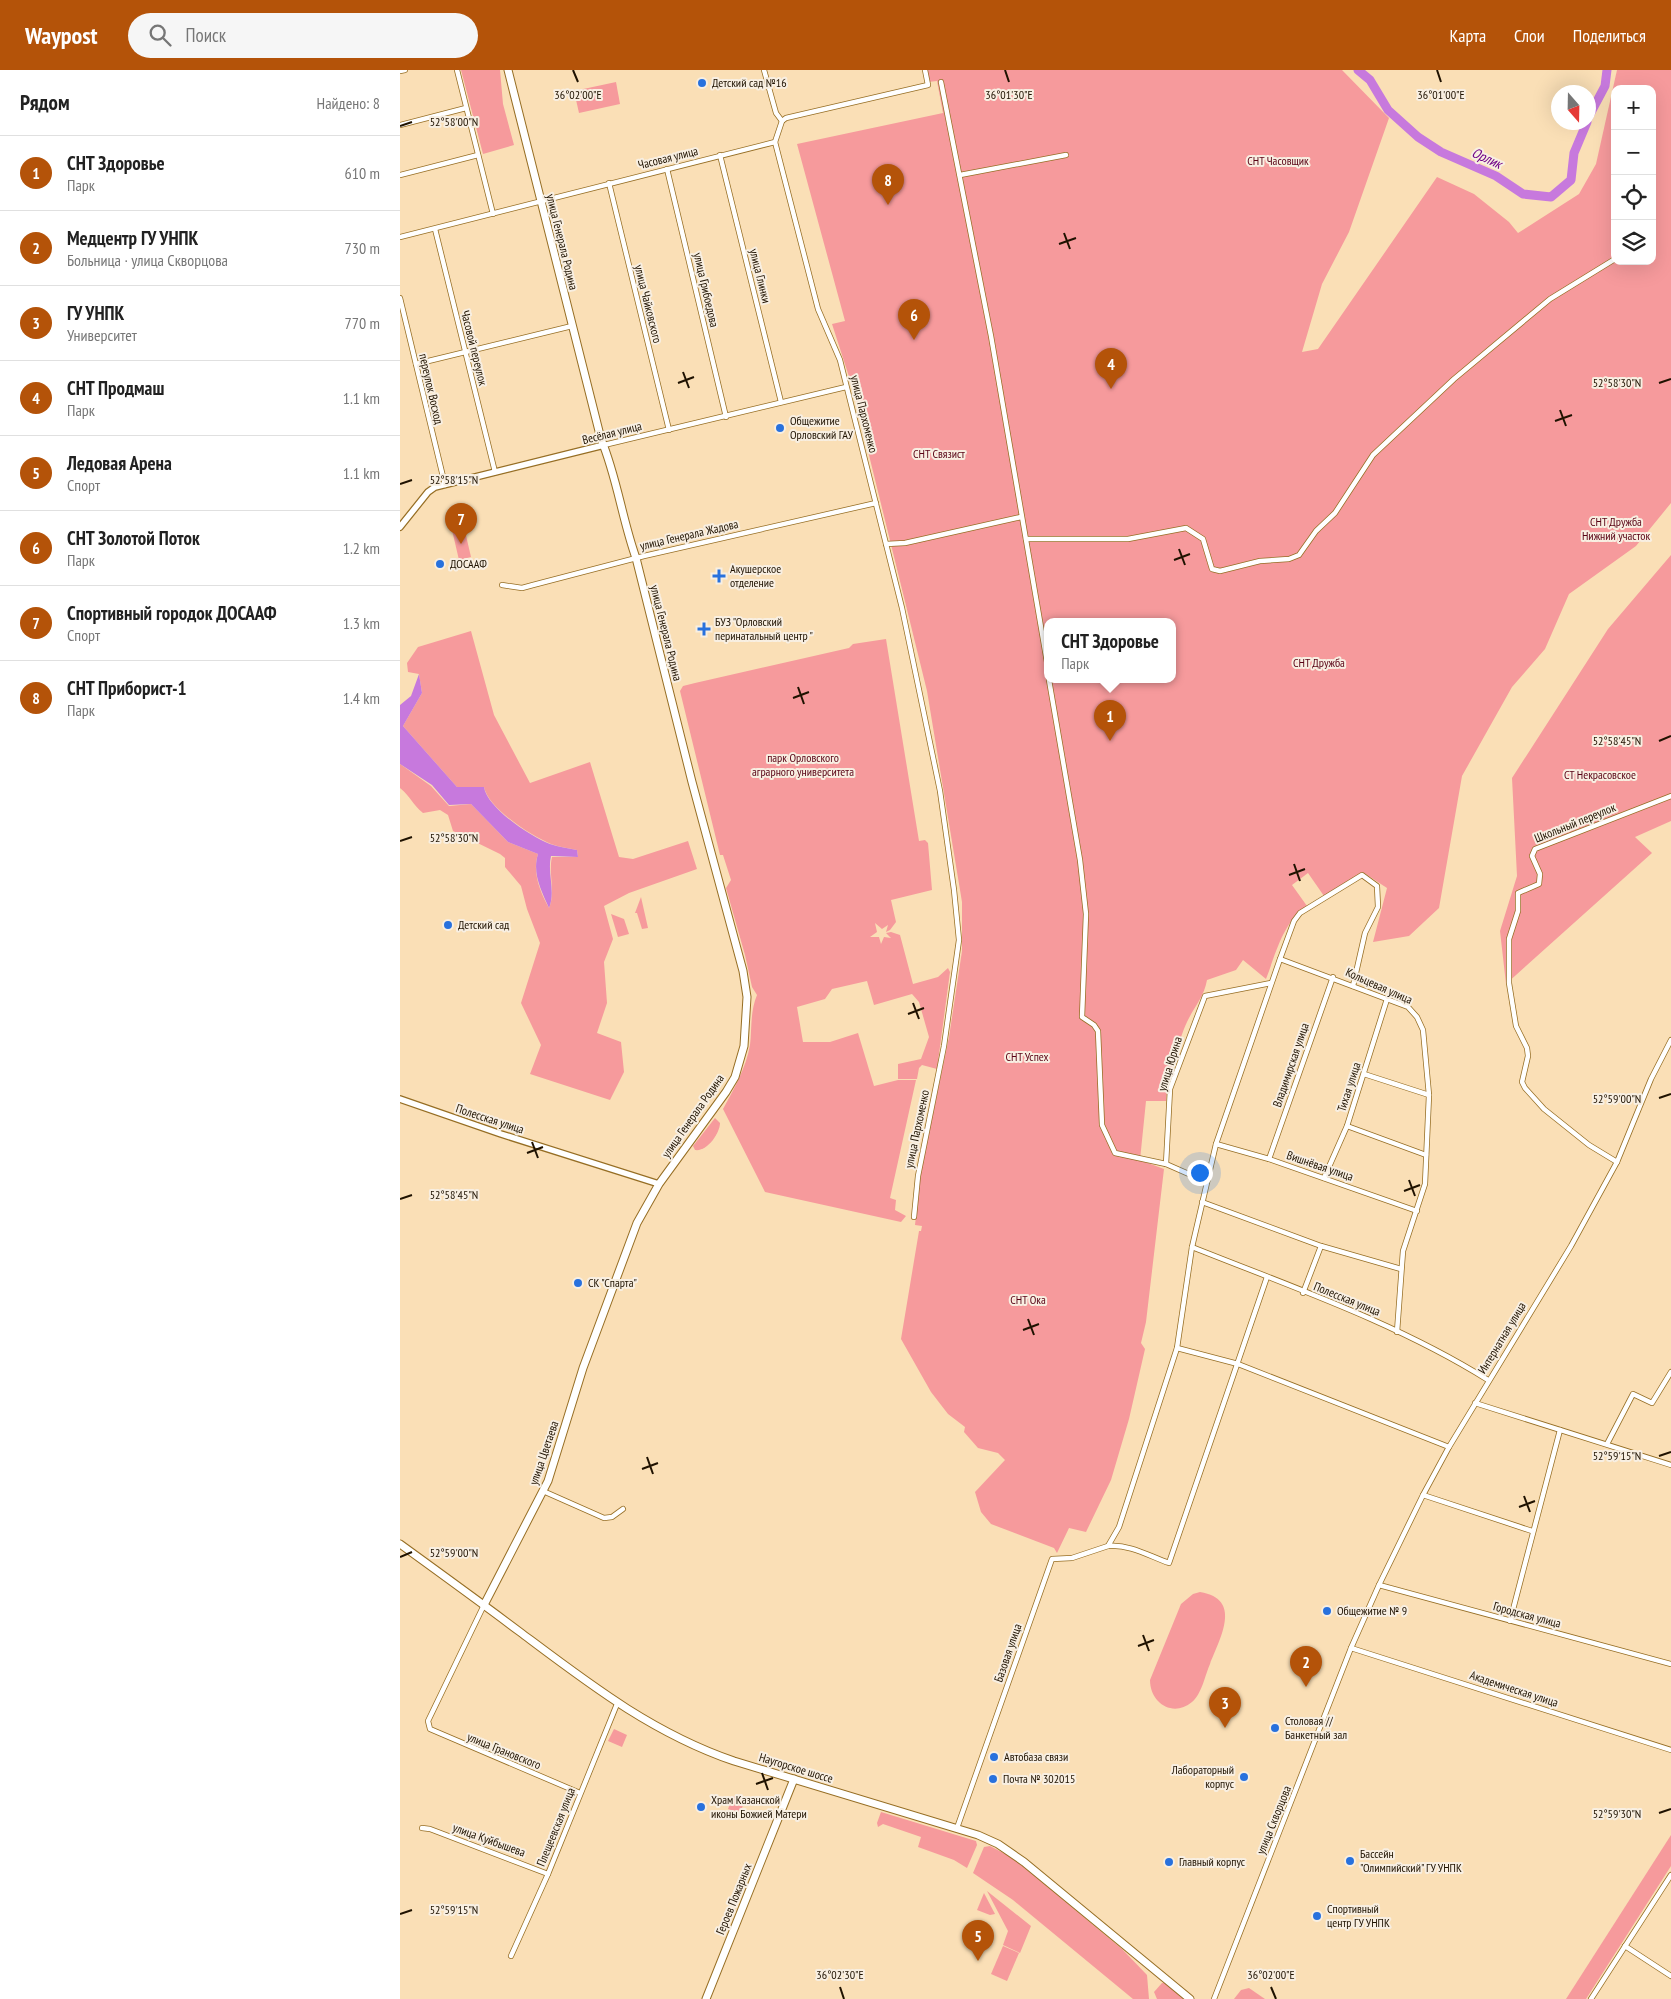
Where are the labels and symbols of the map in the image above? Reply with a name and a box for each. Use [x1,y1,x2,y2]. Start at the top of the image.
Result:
place label: Детский сад №16 [712,75,787,90]
marker: Детский сад №16 [696,77,708,89]
north arrow [1551,85,1596,130]
text: 36°02'00"E [554,87,602,102]
text: 36°01'30"E [985,87,1033,102]
text: 36°01'00"E [1417,87,1465,102]
text: 52°58'00"N [430,114,478,129]
street label: Часовая улица [636,143,700,172]
water label: Орлик [1469,143,1506,173]
park label: СНТ Часовщик [1247,153,1309,168]
pin: 8 [872,164,904,205]
street label: улица Генерала Родина [543,192,582,292]
street label: улица Глинки [746,247,775,305]
street label: улица Грибоедова [691,251,722,329]
street label: улица Чайковского [632,263,665,345]
pin: 6 [898,299,930,340]
street label: Часовой переулок [458,309,491,387]
pin: 4 [1095,348,1127,389]
street label: переулок Восход [416,352,447,426]
street label: улица Пархоменко [848,374,881,454]
text: 52°58'30"N [1593,375,1641,390]
place label: Общежитие Орловский ГАУ [790,413,854,442]
street label: Весёлая улица [581,418,643,447]
marker: Общежитие Орловский ГАУ [774,422,786,434]
park label: СНТ Связист [913,446,965,461]
text: 52°58'15"N [430,472,478,487]
pin: 7 [445,503,477,544]
park label: СНТ Дружба Нижний участок [1582,514,1650,543]
street label: улица Генерала Жадова [638,516,740,553]
place label: ДОСААФ [450,556,487,571]
marker: ДОСААФ [434,558,446,570]
place label: Акушерское отделение [730,561,781,590]
marker: Акушерское отделение [712,569,726,583]
street label: улица Генерала Родина [647,583,686,683]
place label: БУЗ "Орловский перинатальный центр " [715,614,813,643]
marker: БУЗ "Орловский перинатальный центр " [697,622,711,636]
park label: СНТ Дружба [1293,655,1345,670]
pin: 1 [1094,700,1126,741]
text: 52°58'45"N [1593,733,1641,748]
park label: парк Орловского аграрного университета [752,750,854,779]
park label: СТ Некрасовское [1564,767,1636,782]
street label: Школьный переулок [1532,799,1618,846]
text: 52°58'30"N [430,830,478,845]
place label: Детский сад [458,917,510,932]
marker: Детский сад [442,919,454,931]
street label: Кольцевая улица [1343,964,1415,1007]
street label: Владимирская улица [1269,1021,1312,1109]
street label: улица Юрина [1154,1035,1185,1093]
park label: СНТ Успех [1005,1049,1049,1064]
street label: Тихая улица [1334,1060,1364,1113]
street label: улица Генерала Родина [658,1071,727,1160]
street label: улица Пархоменко [901,1089,932,1169]
text: 52°59'00"N [1593,1091,1641,1106]
street label: Полесская улица [454,1100,526,1137]
street label: Вишнёвая улица [1285,1147,1356,1184]
your location [1187,1160,1213,1186]
text: 52°58'45"N [430,1187,478,1202]
place label: СК "Спарта" [588,1275,637,1290]
marker: СК "Спарта" [572,1277,584,1289]
street label: Полесская улица [1312,1278,1383,1319]
park label: СНТ Ока [1010,1292,1046,1307]
street label: Интернатная улица [1474,1299,1529,1376]
street label: улица Цветаева [526,1419,562,1487]
text: 52°59'15"N [1593,1448,1641,1463]
text: 52°59'00"N [430,1545,478,1560]
street label: Городская улица [1492,1598,1563,1631]
place label: Общежитие № 9 [1337,1603,1407,1618]
marker: Общежитие № 9 [1321,1605,1333,1617]
street label: Базовая улица [991,1621,1025,1684]
pin: 2 [1290,1646,1322,1687]
street label: Академическая улица [1468,1667,1560,1710]
pin: 3 [1209,1687,1241,1728]
place label: Столовая // Банкетный зал [1285,1713,1347,1742]
marker: Столовая // Банкетный зал [1269,1722,1281,1734]
street label: улица Грановского [465,1729,543,1772]
street label: Наугорское шоссе [757,1749,835,1786]
place label: Автобаза связи [1004,1749,1068,1764]
marker: Автобаза связи [988,1751,1000,1763]
place label: Лабораторный корпус [1171,1762,1235,1791]
place label: Почта № 302015 [1003,1771,1075,1786]
marker: Лабораторный корпус [1238,1771,1250,1783]
marker: Почта № 302015 [987,1773,999,1785]
street label: улица Скворцова [1253,1783,1294,1856]
street label: Плещеевская улица [533,1785,578,1868]
place label: Храм Казанской иконы Божией Матери [711,1792,807,1821]
marker: Храм Казанской иконы Божией Матери [695,1801,707,1813]
text: 52°59'30"N [1593,1806,1641,1821]
street label: улица Куйбышева [451,1819,528,1860]
place label: Бассейн "Олимпийский" ГУ УНПК [1360,1846,1462,1875]
place label: Главный корпус [1179,1854,1246,1869]
marker: Бассейн "Олимпийский" ГУ УНПК [1344,1855,1356,1867]
marker: Главный корпус [1163,1856,1175,1868]
street label: Героев Пожарных [712,1861,755,1937]
place label: Спортивный центр ГУ УНПК [1327,1901,1390,1930]
text: 52°59'15"N [430,1902,478,1917]
marker: Спортивный центр ГУ УНПК [1311,1910,1323,1922]
pin: 5 [962,1920,994,1961]
text: 36°02'30"E [816,1967,864,1982]
text: 36°02'00"E [1247,1967,1295,1982]

